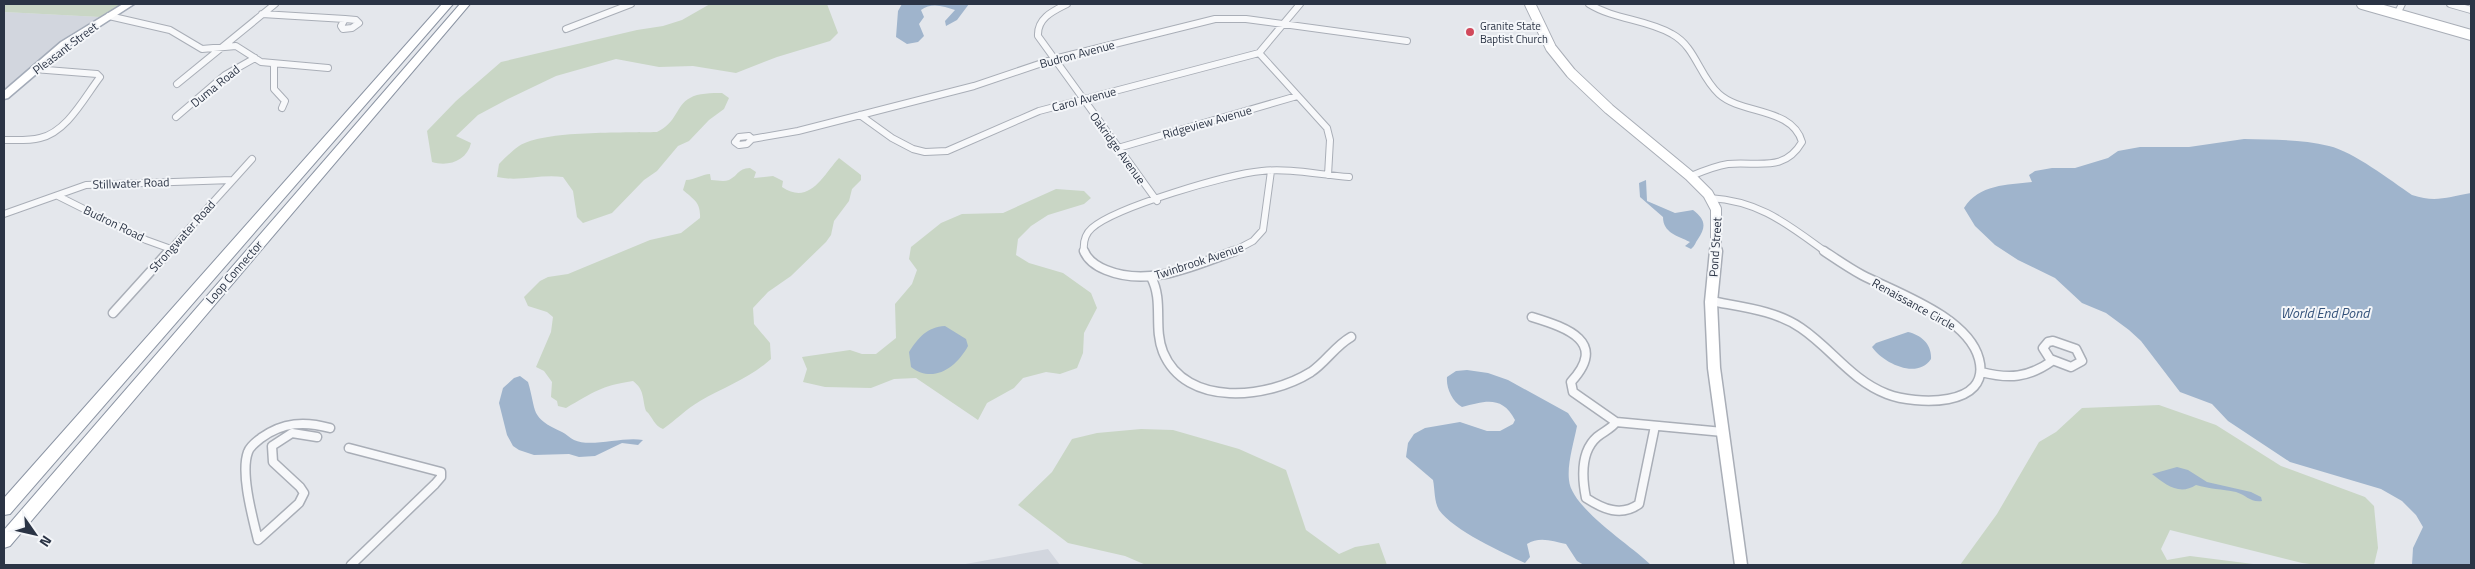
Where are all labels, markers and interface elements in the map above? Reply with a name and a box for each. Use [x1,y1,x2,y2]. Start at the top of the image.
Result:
street label: Pleasant Street [28,17,102,79]
place label: Granite State Baptist Church [1480,18,1548,47]
marker: Granite State Baptist Church [1464,26,1476,38]
street label: Budron Avenue [1037,35,1117,73]
street label: Duma Road [186,60,244,112]
street label: Carol Avenue [1050,81,1118,117]
street label: Ridgeview Avenue [1160,100,1254,144]
street label: Oakridge Avenue [1085,108,1151,188]
street label: Stillwater Road [92,172,170,194]
street label: Strongwater Road [144,196,220,276]
street label: Budron Road [80,200,148,246]
street label: Pond Street [1703,216,1727,277]
street label: Loop Connector [201,236,267,308]
street label: Twinbrook Avenue [1152,238,1246,284]
street label: Renaissance Circle [1869,273,1959,335]
water label: World End Pond [2281,302,2371,323]
north arrow [10,509,60,559]
text: N [35,532,58,551]

